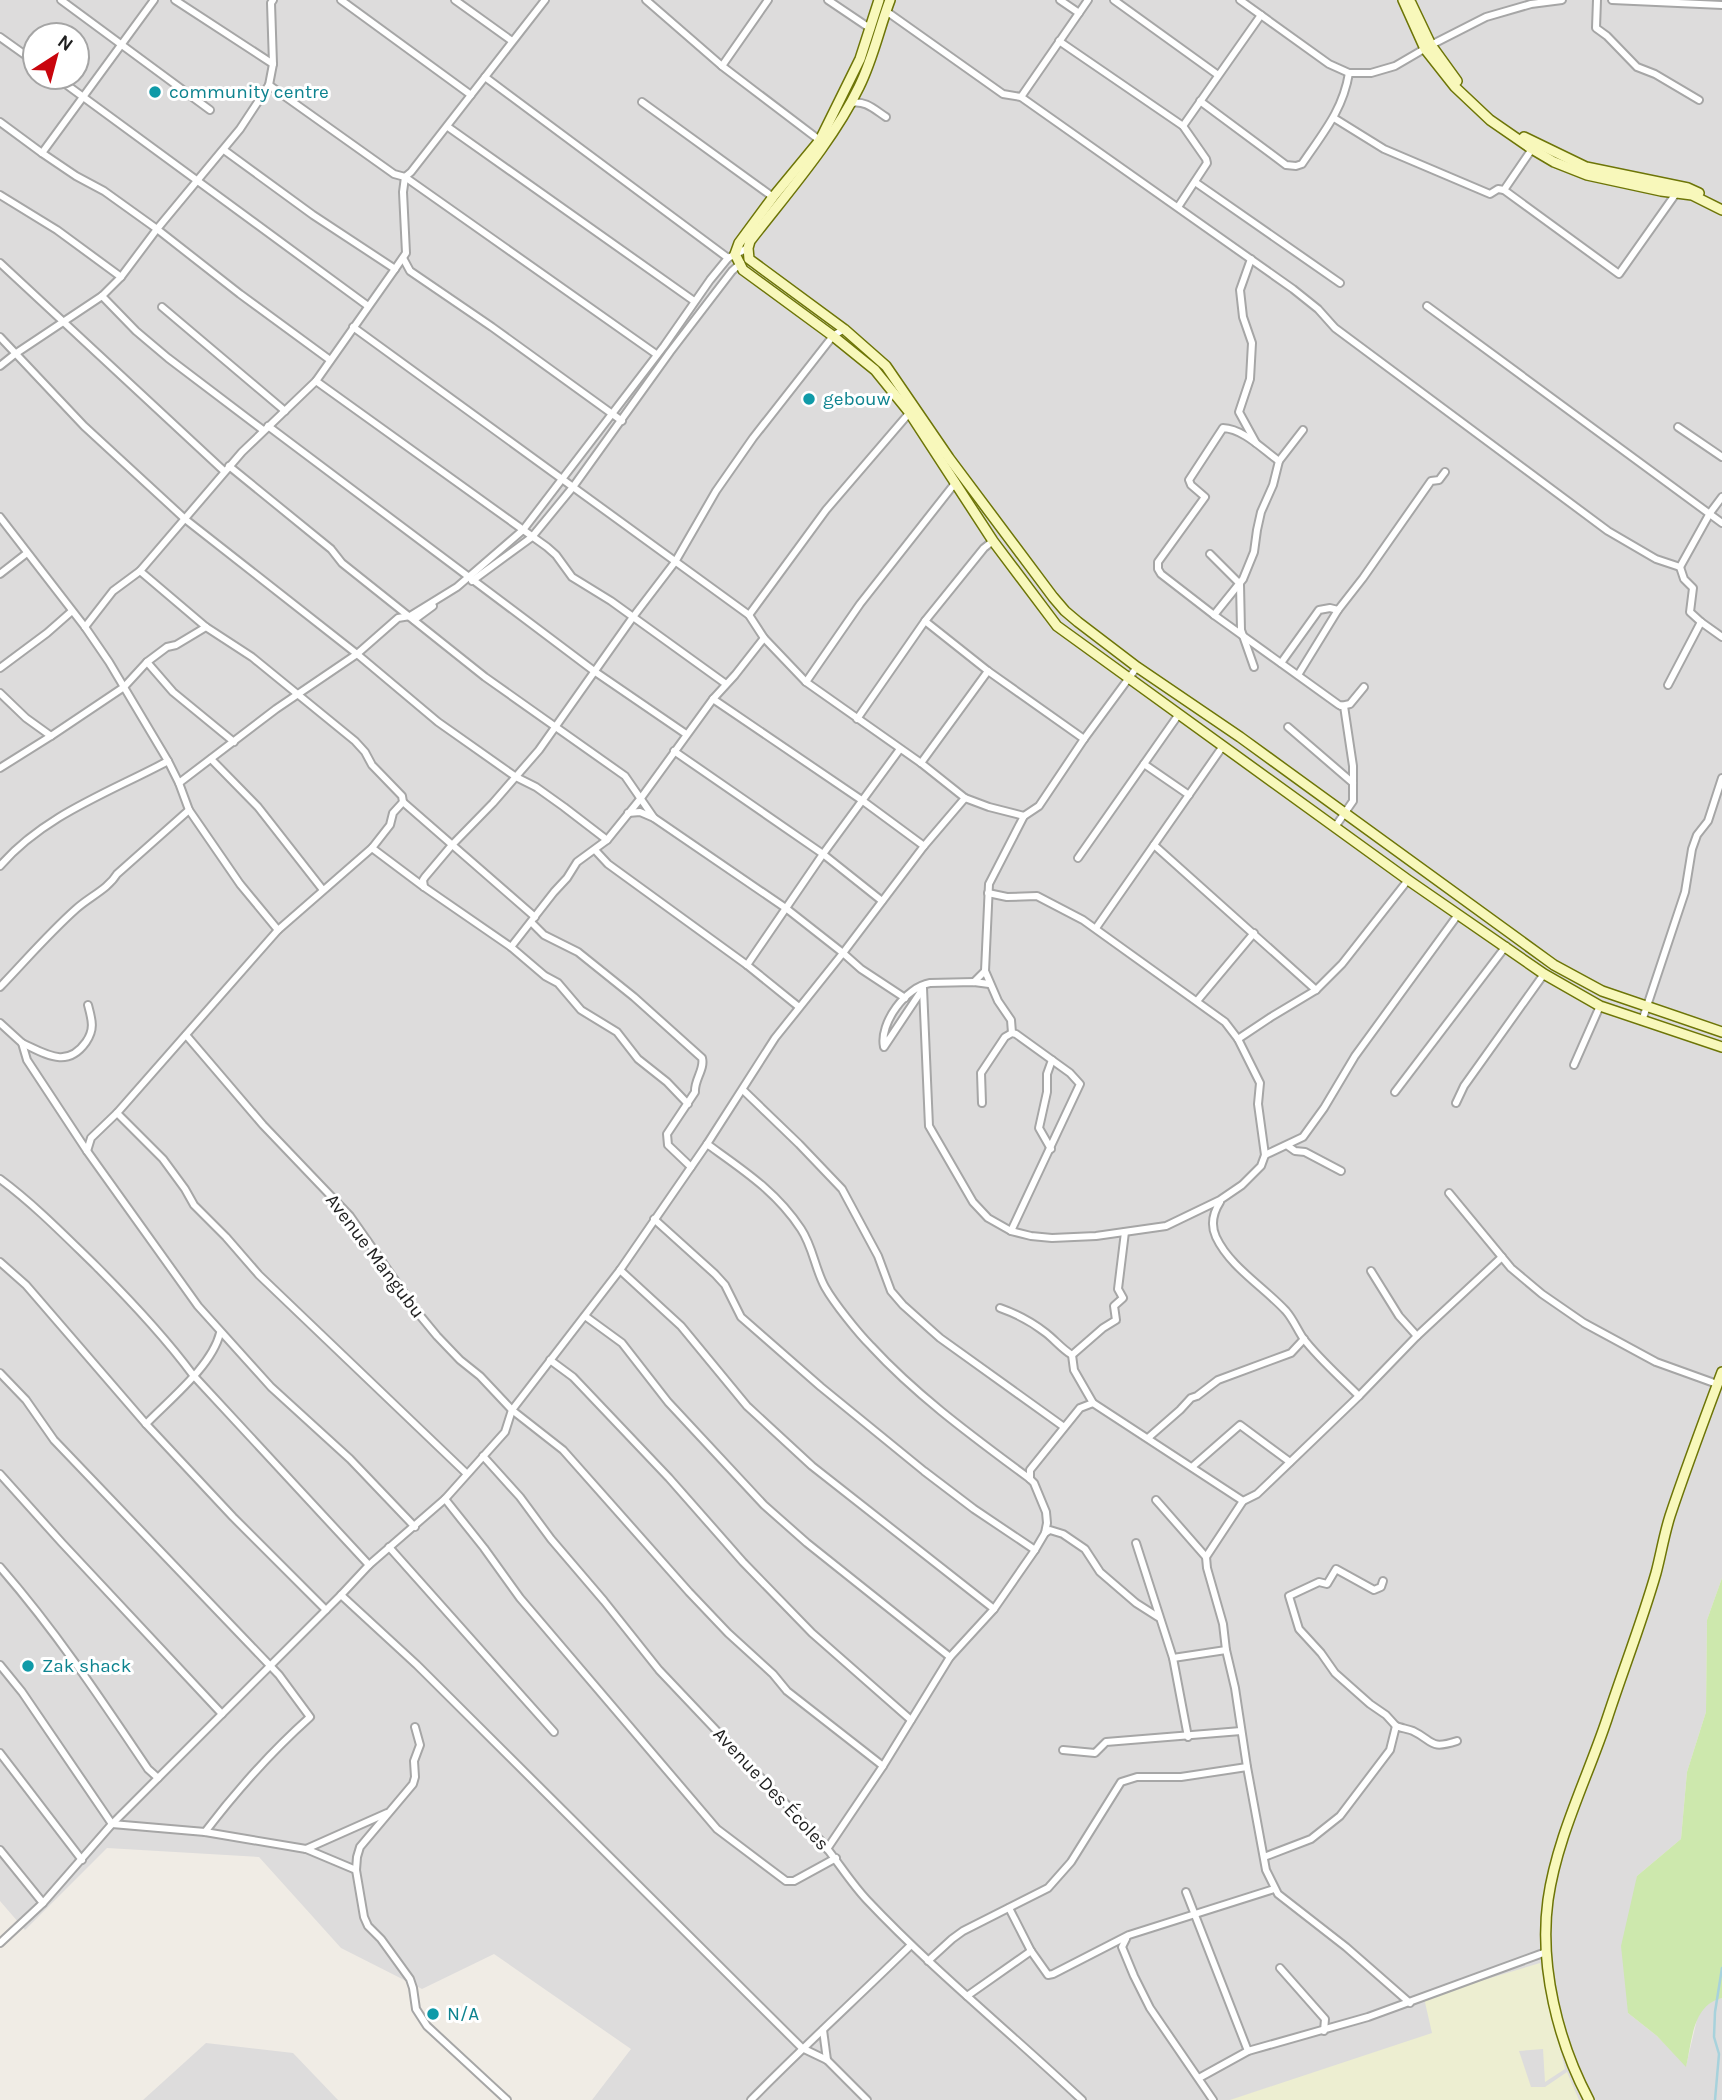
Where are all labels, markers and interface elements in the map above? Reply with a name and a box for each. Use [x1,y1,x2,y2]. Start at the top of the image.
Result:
north arrow [21,21,91,91]
text: N [53,30,77,56]
place label: community centre [169,81,329,103]
marker: community centre [147,84,163,100]
place label: gebouw [823,388,891,410]
marker: gebouw [801,391,817,407]
street label: Avenue Mangubu [321,1189,429,1323]
place label: Zak shack [42,1655,132,1677]
marker: Zak shack [20,1658,36,1674]
street label: Avenue Des Écoles [708,1722,834,1855]
place label: N/A [447,2003,479,2025]
marker: N/A [425,2006,441,2022]

